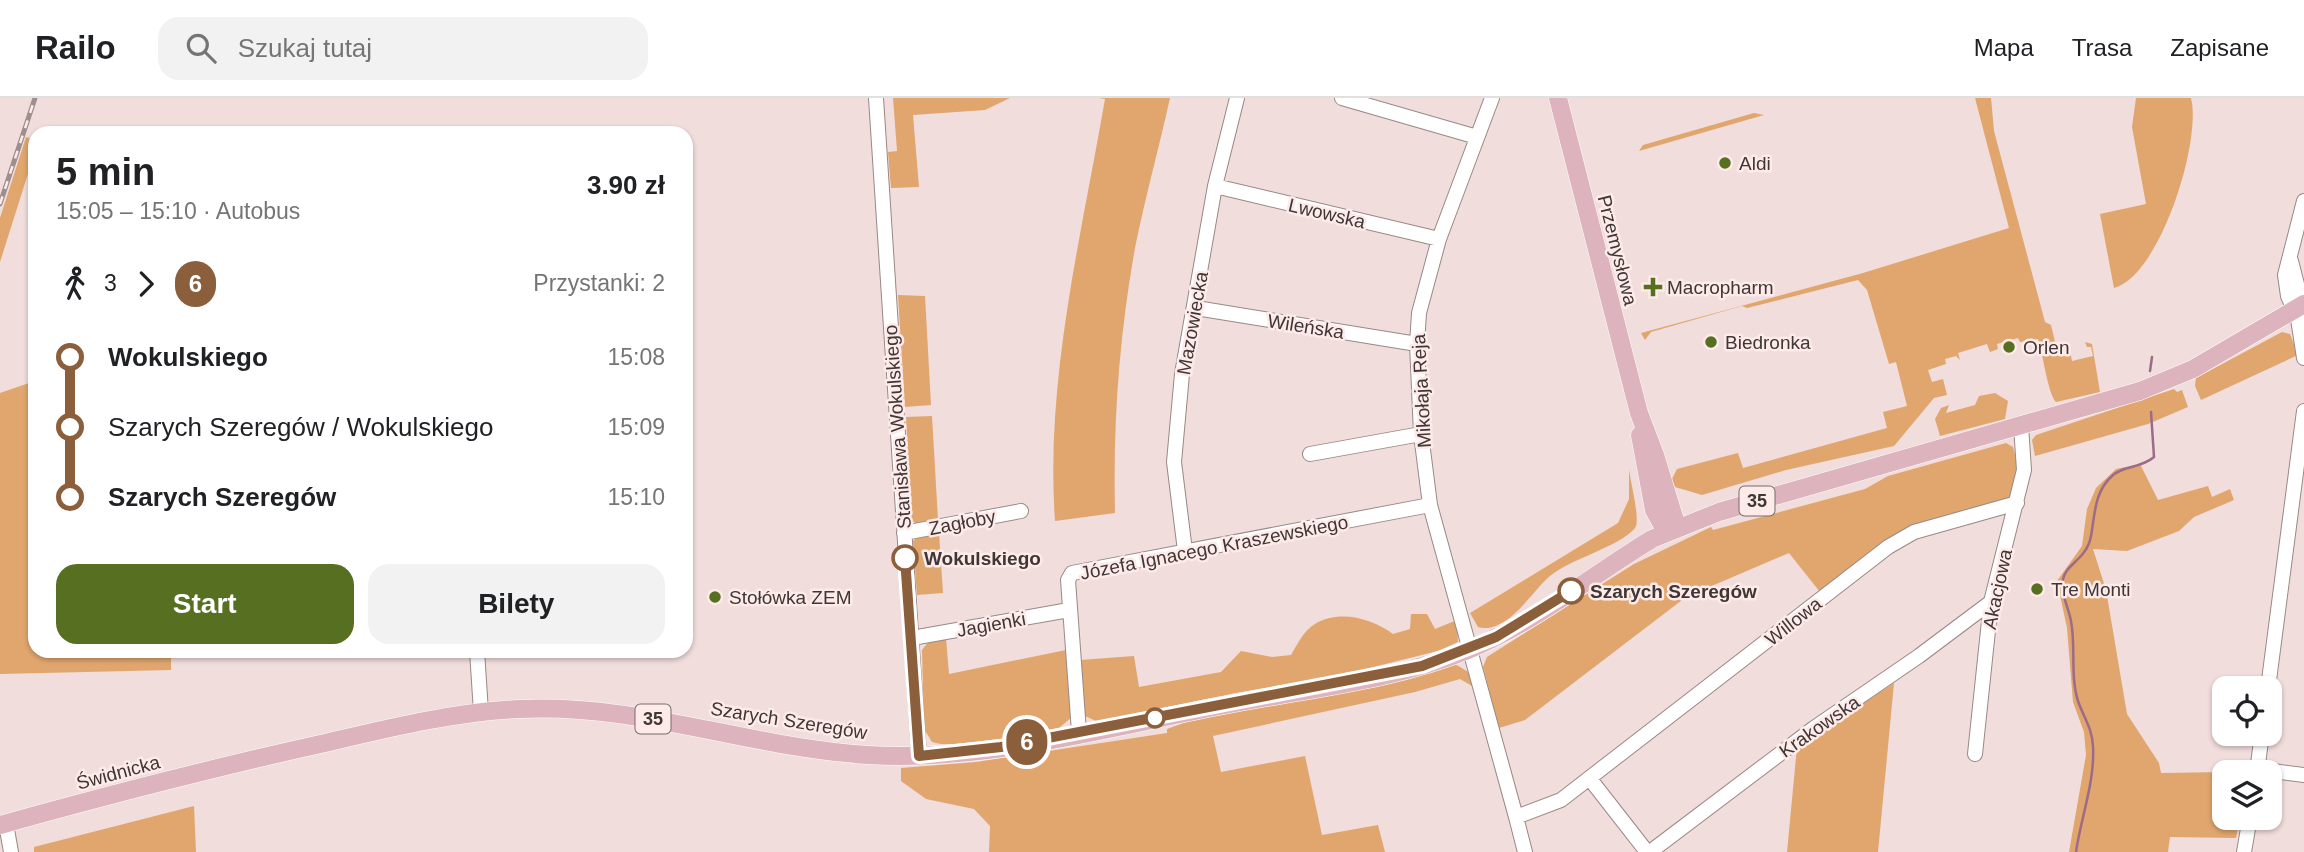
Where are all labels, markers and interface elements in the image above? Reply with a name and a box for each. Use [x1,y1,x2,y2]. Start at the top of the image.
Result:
search box [158,17,648,80]
text: Railo [35,29,116,66]
icon: search [182,29,220,67]
text: Szukaj tutaj [238,33,372,63]
text: Mapa [1974,34,2034,61]
text: Trasa [2072,34,2132,61]
text: Zapisane [2170,34,2269,61]
text: 5 min [56,151,155,193]
place label: Aldi [1739,153,1771,174]
marker: Aldi [1717,155,1733,171]
text: 3.90 zł [587,170,665,200]
street label: Przemysłowa [1594,193,1641,308]
street label: Lwowska [1286,194,1368,233]
text: 15:05 – 15:10 · Autobus [56,198,300,224]
icon: walk [56,265,94,303]
icon: forward [127,265,165,303]
street label: Mazowiecka [1173,269,1212,376]
text: 3 [104,270,117,296]
text: 6 [189,270,202,297]
text: Przystanki: 2 [533,270,665,296]
place label: Macropharm [1667,277,1774,298]
marker: Macropharm [1645,279,1661,295]
street label: Wileńska [1266,310,1346,343]
street label: Stanisława Wokulskiego [880,324,915,530]
place label: Biedronka [1725,332,1811,353]
street label: Mikołaja Reja [1408,333,1435,448]
marker: Biedronka [1703,334,1719,350]
place label: Orlen [2023,337,2069,358]
marker: Orlen [2001,339,2017,355]
text: Wokulskiego [108,342,268,372]
text: 15:08 [607,344,665,370]
text: Szarych Szeregów / Wokulskiego [108,412,493,442]
text: 15:09 [607,414,665,440]
text: Szarych Szeregów [108,482,336,512]
text: 15:10 [607,484,665,510]
road number: 35 [1740,486,1774,516]
street label: Zagłoby [927,506,998,539]
street label: Józefa Ignacego Kraszewskiego [1078,511,1350,584]
marker: Wokulskiego [892,545,918,571]
street label: Akacjowa [1979,547,2016,631]
place label: Wokulskiego [924,548,1041,569]
button: Start [56,564,354,644]
button: Bilety [368,564,665,644]
marker: Szarych Szeregów [1558,578,1584,604]
place label: Tre Monti [2051,579,2131,600]
place label: Szarych Szeregów [1590,581,1757,602]
marker: Tre Monti [2029,581,2045,597]
place label: Stołówka ZEM [729,587,851,608]
marker: Stołówka ZEM [707,589,723,605]
street label: Willowa [1761,593,1826,650]
street label: Jagienki [955,608,1027,641]
map controls [2212,676,2282,830]
button: locate [2212,676,2282,746]
street label: Krakowska [1775,691,1864,762]
street label: Szarych Szeregów [709,698,869,743]
road number: 35 [636,704,670,734]
unlabelled marker [1145,708,1165,728]
line badge: 6 [1004,719,1050,765]
text: 6 [1020,728,1034,755]
street label: Świdnicka [74,751,163,794]
button: layers [2212,760,2282,830]

